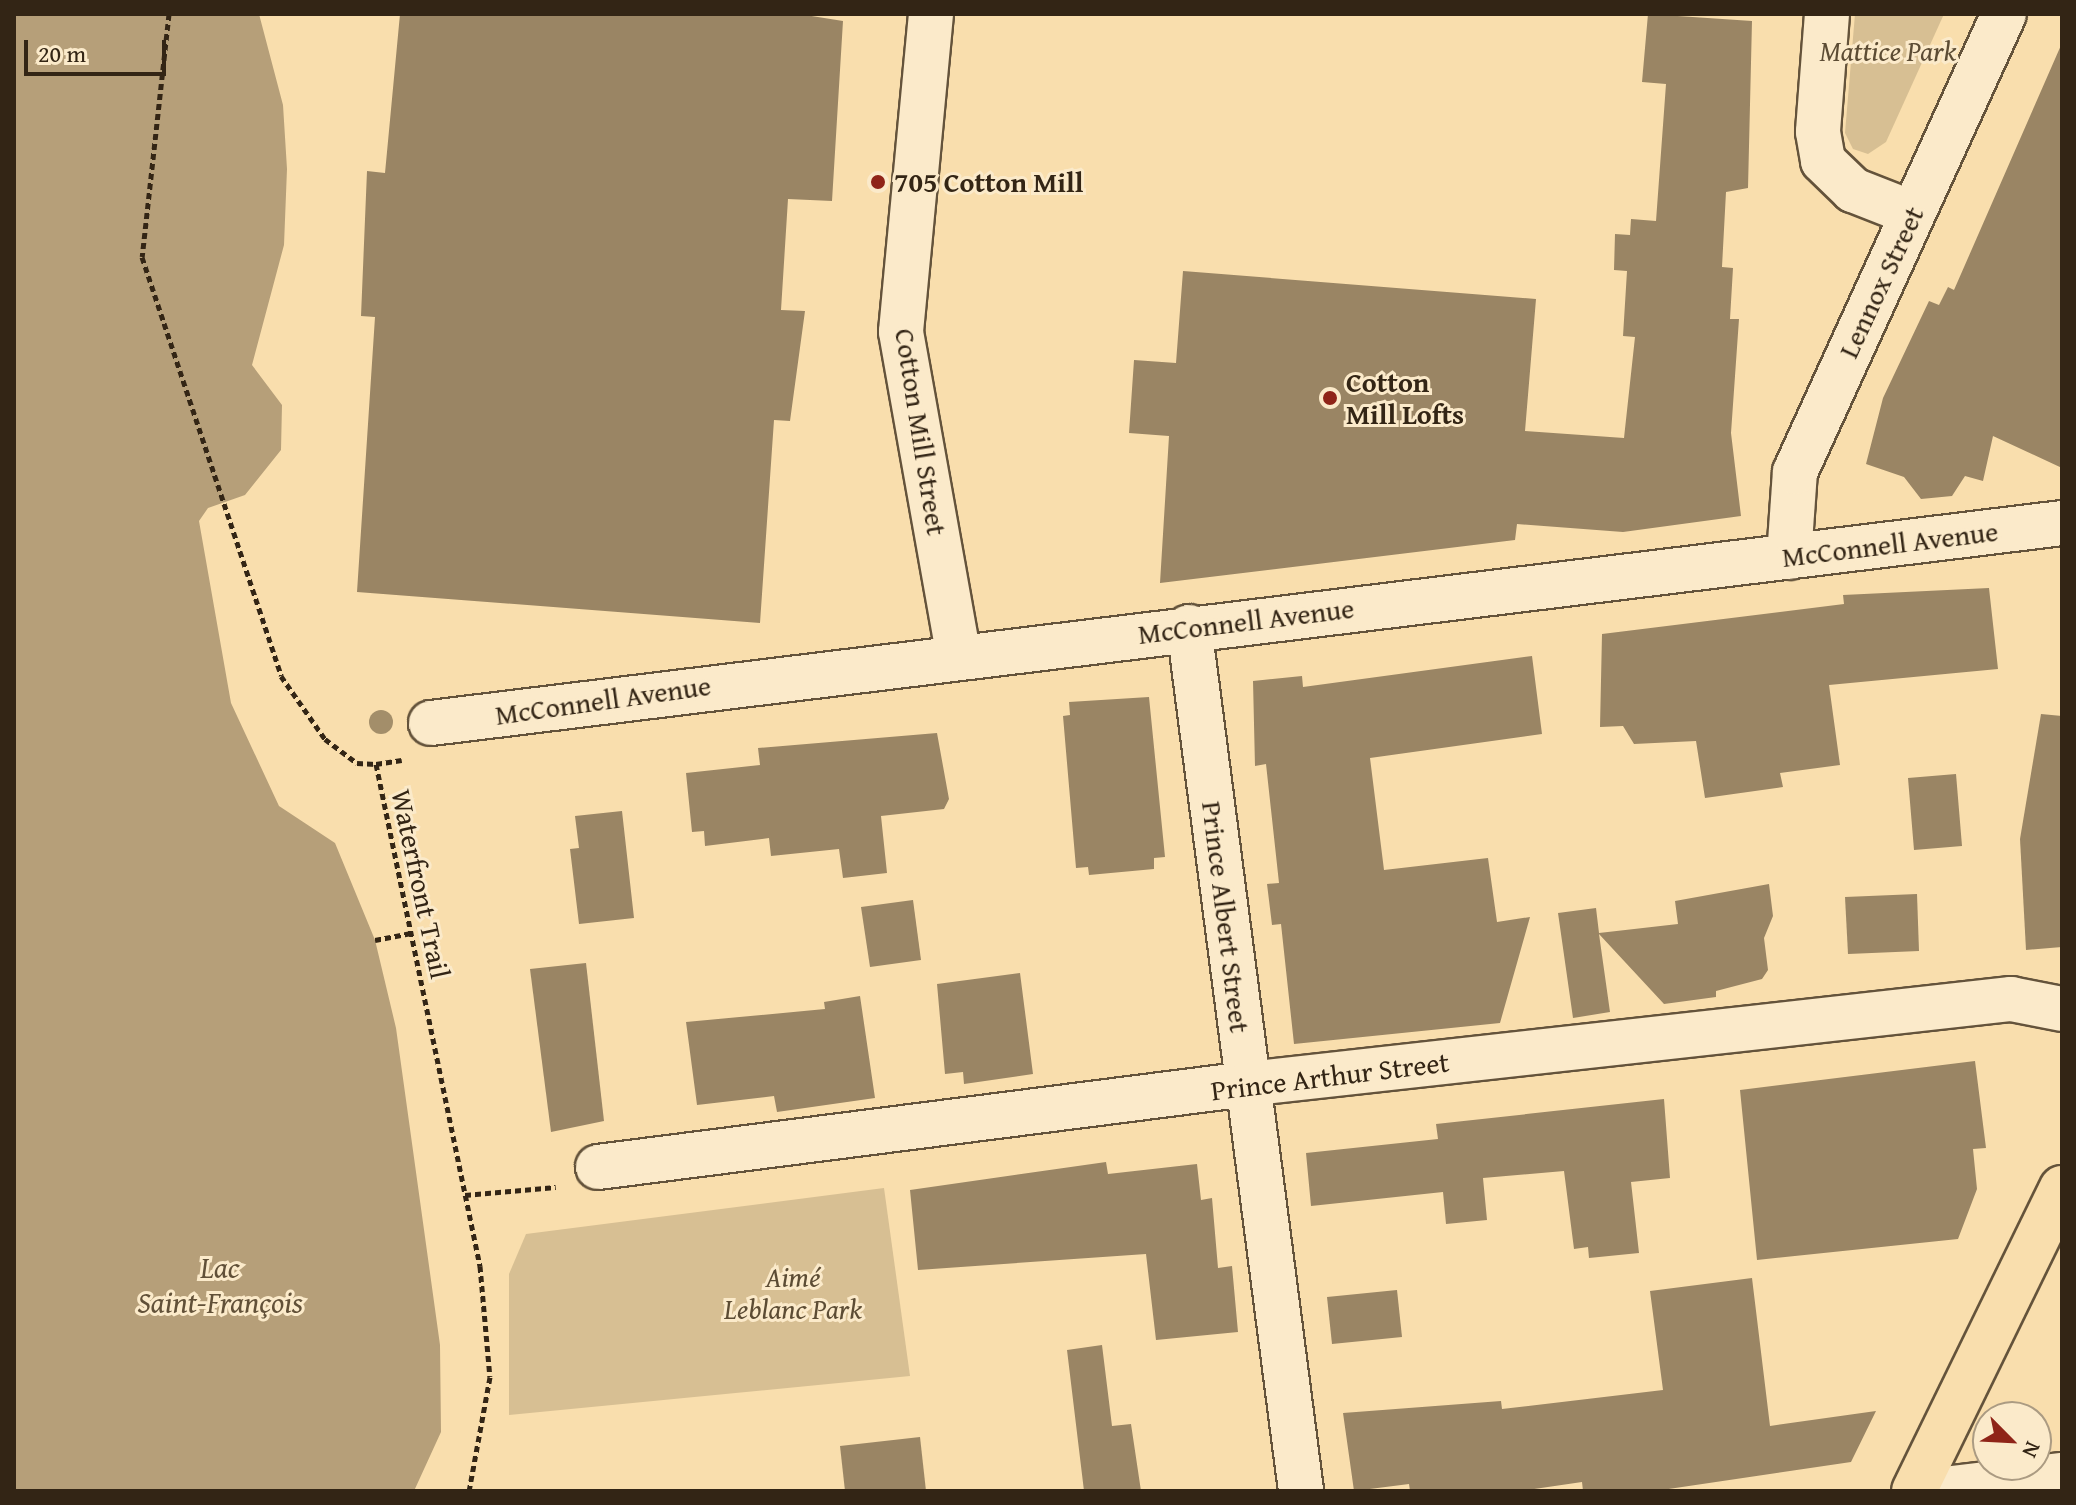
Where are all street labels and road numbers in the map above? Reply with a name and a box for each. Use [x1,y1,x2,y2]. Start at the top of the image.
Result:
street label: Lennox Street [1831,201,1931,363]
street label: Cotton Mill Street [888,326,954,538]
street label: McConnell Avenue [1780,514,2000,574]
street label: McConnell Avenue [1136,591,1356,651]
street label: McConnell Avenue [493,668,713,732]
street label: Waterfront Trail [385,786,457,982]
street label: Prince Albert Street [1195,799,1257,1035]
street label: Prince Arthur Street [1209,1045,1451,1107]

